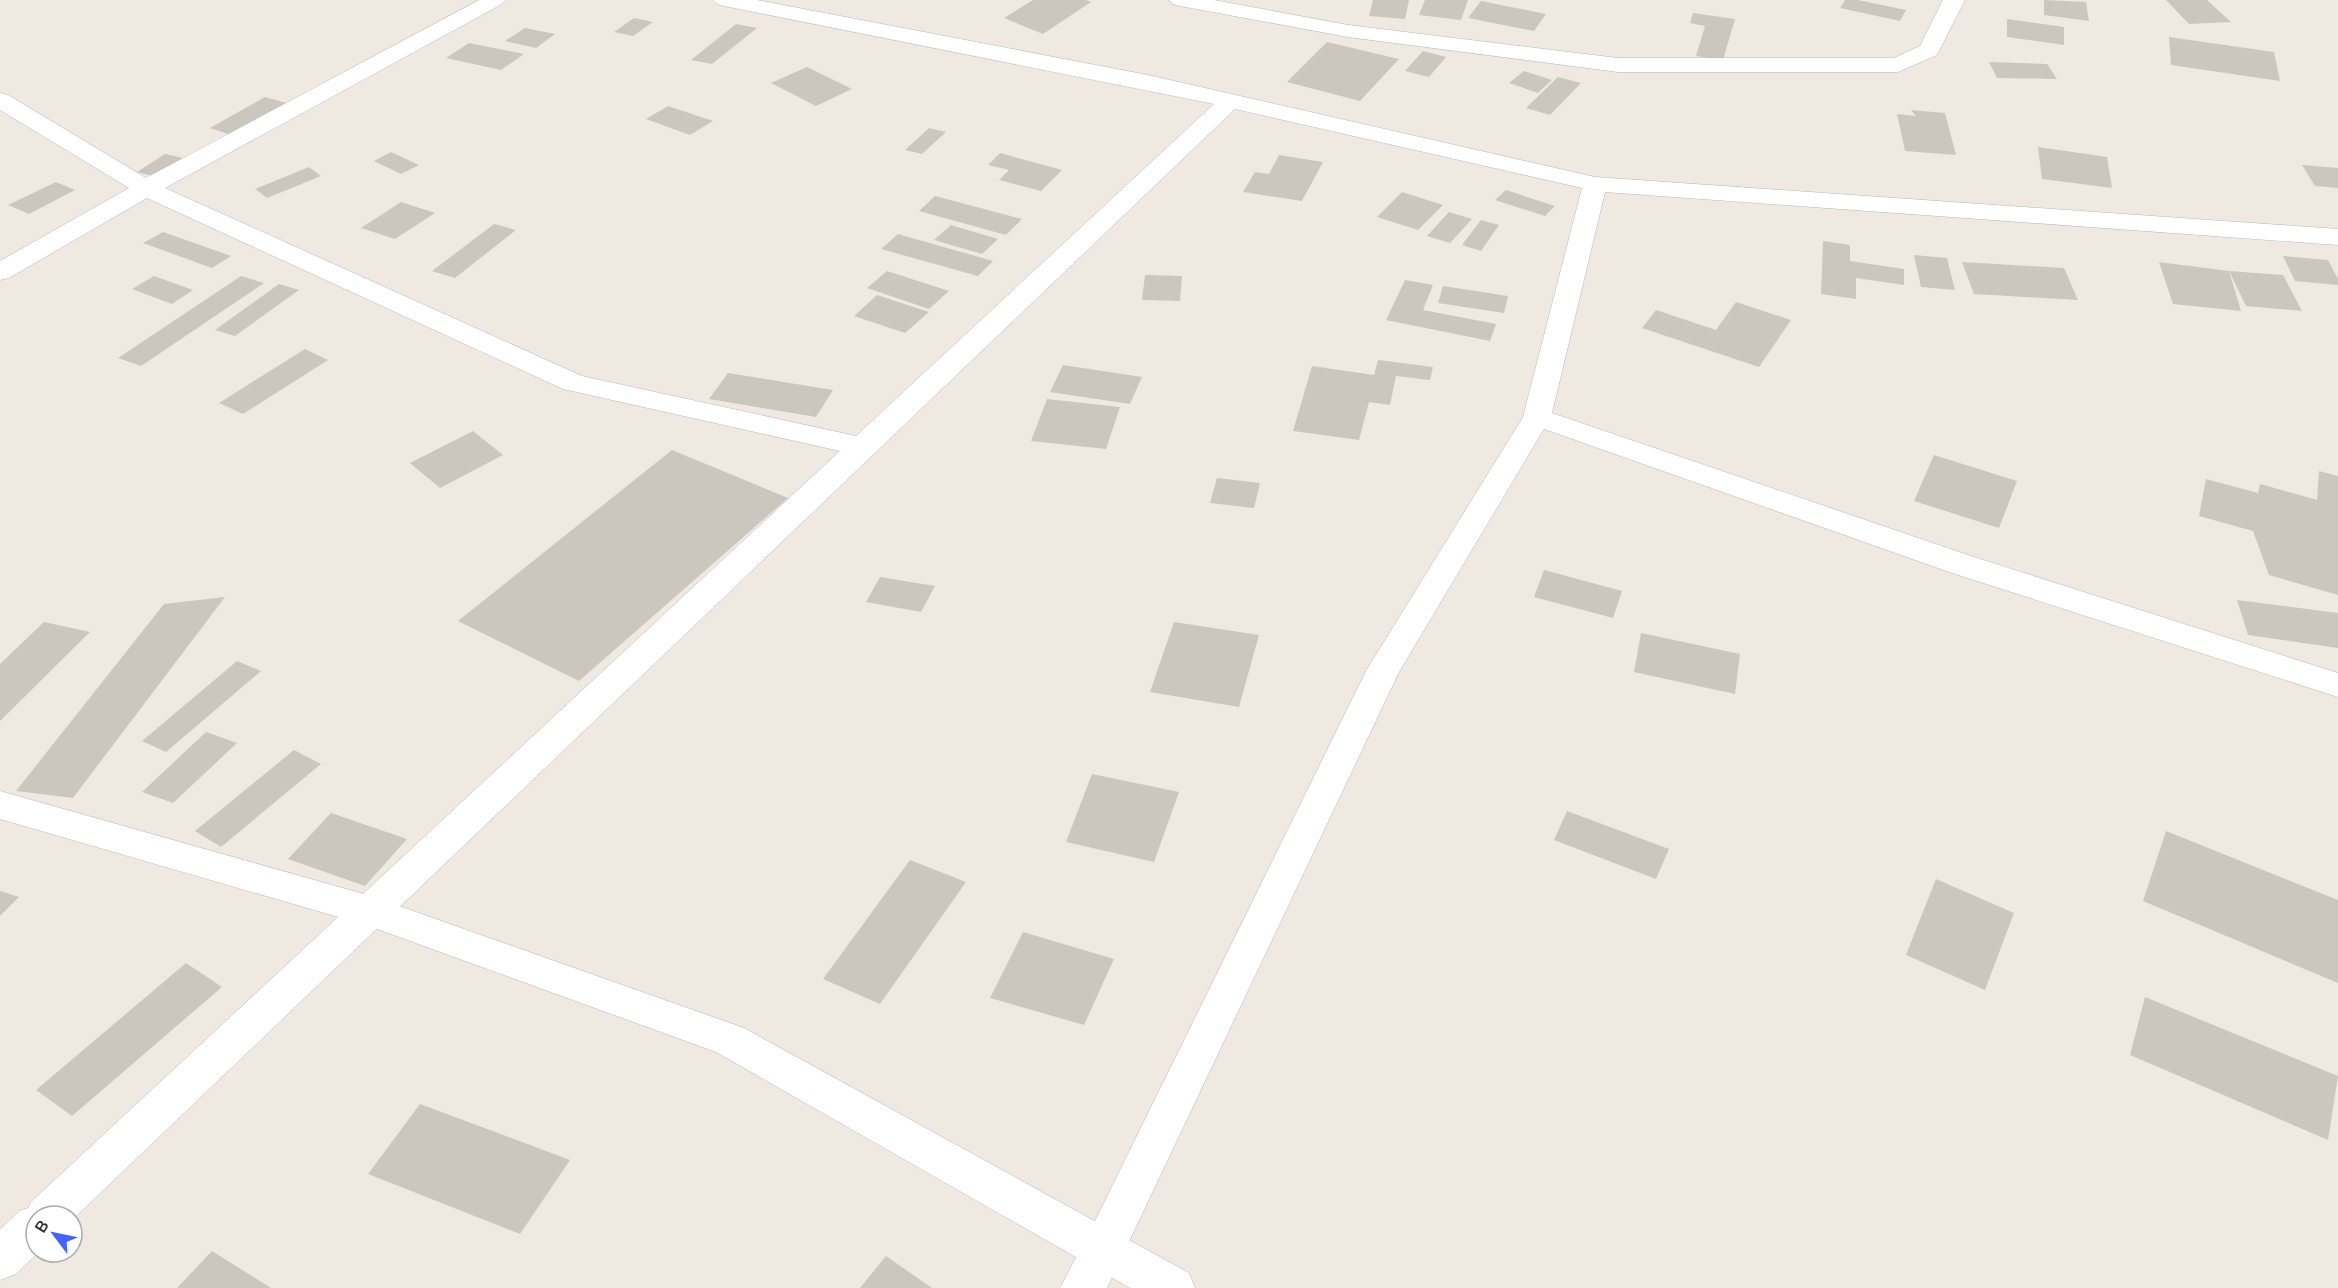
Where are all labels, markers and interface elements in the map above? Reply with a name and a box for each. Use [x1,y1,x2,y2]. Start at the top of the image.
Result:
north arrow [24,1204,84,1264]
text: B [30,1216,54,1237]

